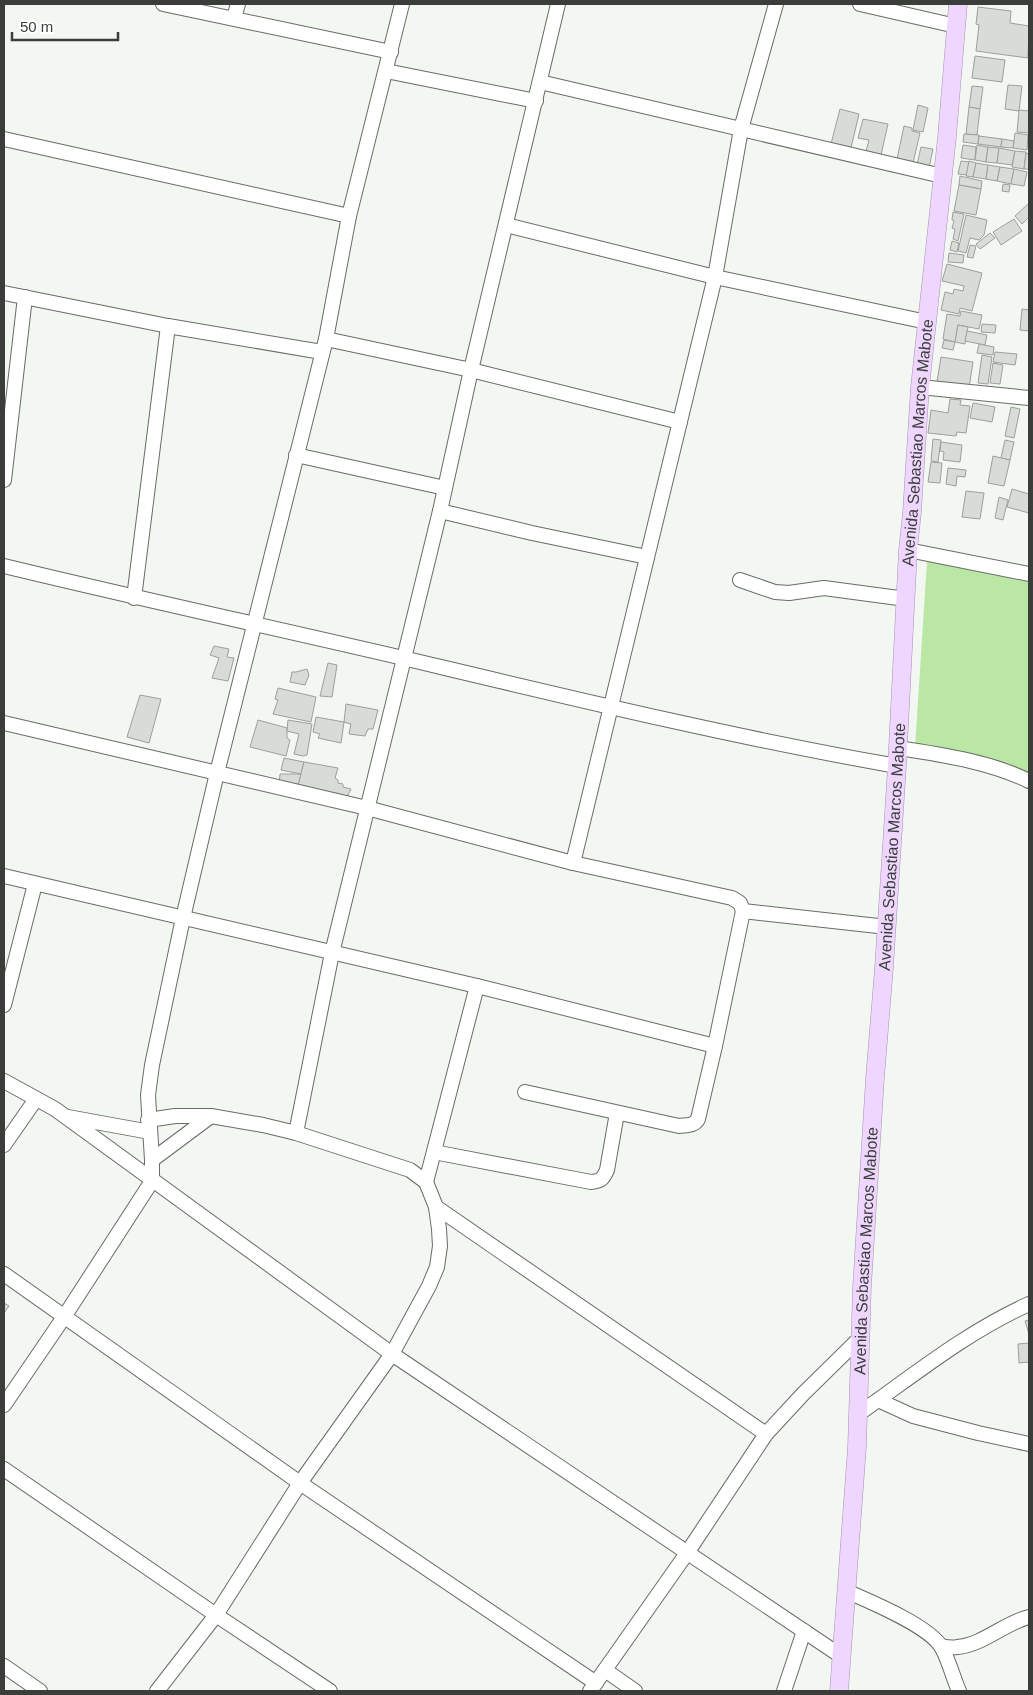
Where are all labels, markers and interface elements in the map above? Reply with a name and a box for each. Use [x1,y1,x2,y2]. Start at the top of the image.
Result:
scale bar [12,10,119,42]
text: 50 m [20,18,53,35]
street label: Avenida Sebastiao Marcos Mabote [899,318,936,567]
street label: Avenida Sebastiao Marcos Mabote [876,722,908,971]
street label: Avenida Sebastiao Marcos Mabote [851,1126,881,1375]

